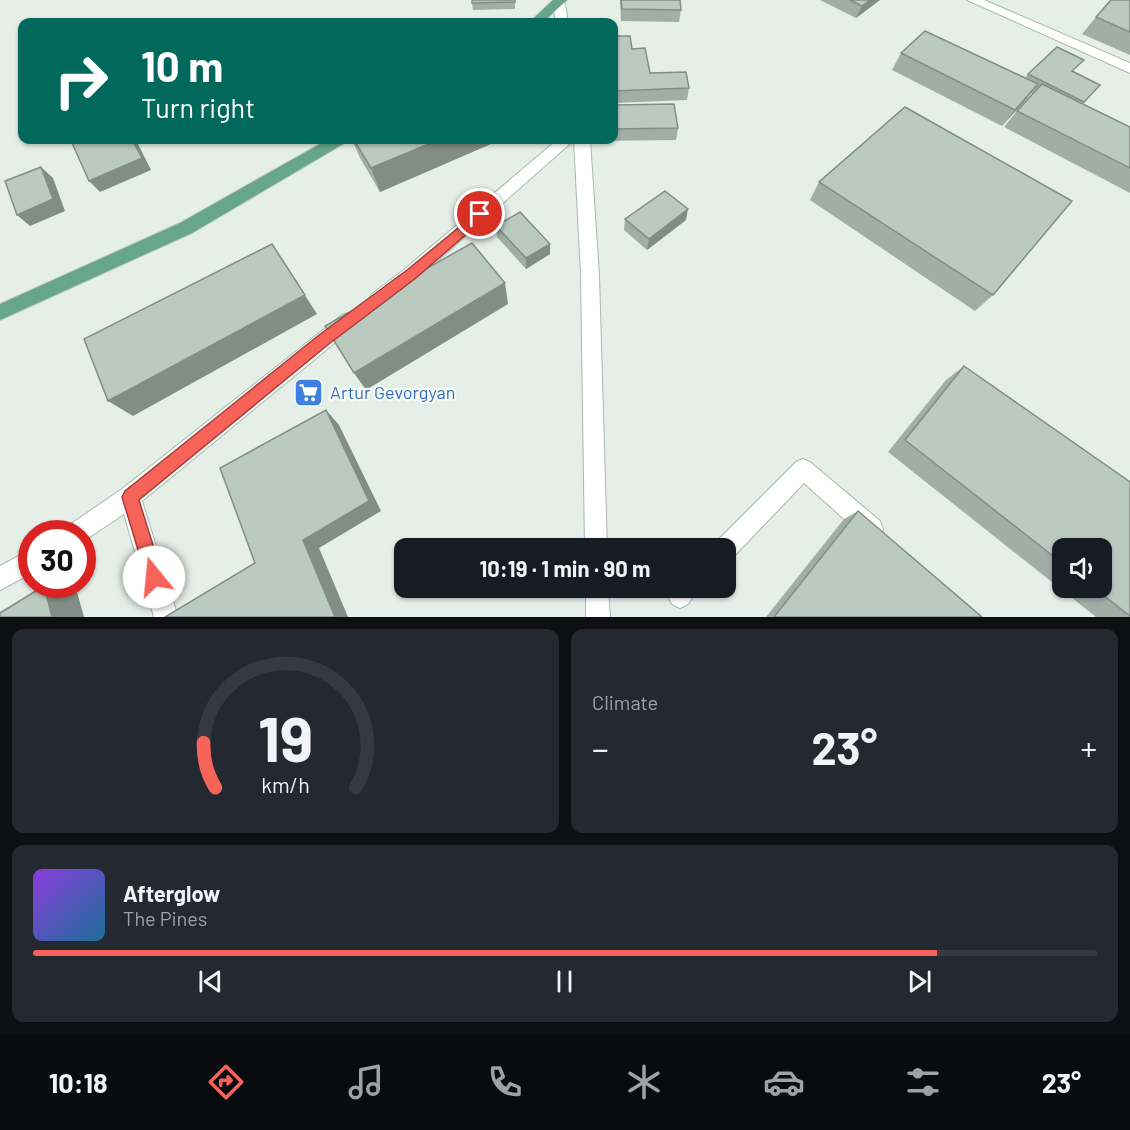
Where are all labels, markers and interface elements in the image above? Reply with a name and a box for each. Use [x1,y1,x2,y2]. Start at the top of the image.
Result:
text: 10 m [141,40,223,90]
icon: right [42,42,120,120]
text: Turn right [141,91,255,123]
pin [454,188,505,239]
icon: arrive [463,197,496,230]
supermarket icon: Artur Gevorgyan [293,376,325,408]
place label: Artur Gevorgyan [330,381,455,403]
speed limit sign: 30 [18,520,96,598]
map controls [1052,538,1112,598]
button: sound [1052,538,1112,598]
position arrow [122,545,186,609]
text: 10:19 · 1 min · 90 m [480,555,650,581]
text: Climate [592,690,658,714]
text: 19 [258,700,313,774]
text: 23° [812,720,877,774]
text: − [592,728,609,768]
text: + [1080,728,1097,768]
text: km/h [261,772,310,797]
text: Afterglow [123,880,220,906]
text: The Pines [123,906,207,930]
icon: previous [194,965,227,998]
icon: pause [548,965,581,998]
icon: next [903,965,936,998]
icon: directions [205,1061,247,1103]
icon: music [345,1061,387,1103]
icon: phone [484,1061,526,1103]
icon: climate [623,1061,665,1103]
icon: car [763,1061,805,1103]
icon: filters [902,1061,944,1103]
text: 10:18 [49,1066,108,1098]
text: 23° [1042,1066,1081,1098]

